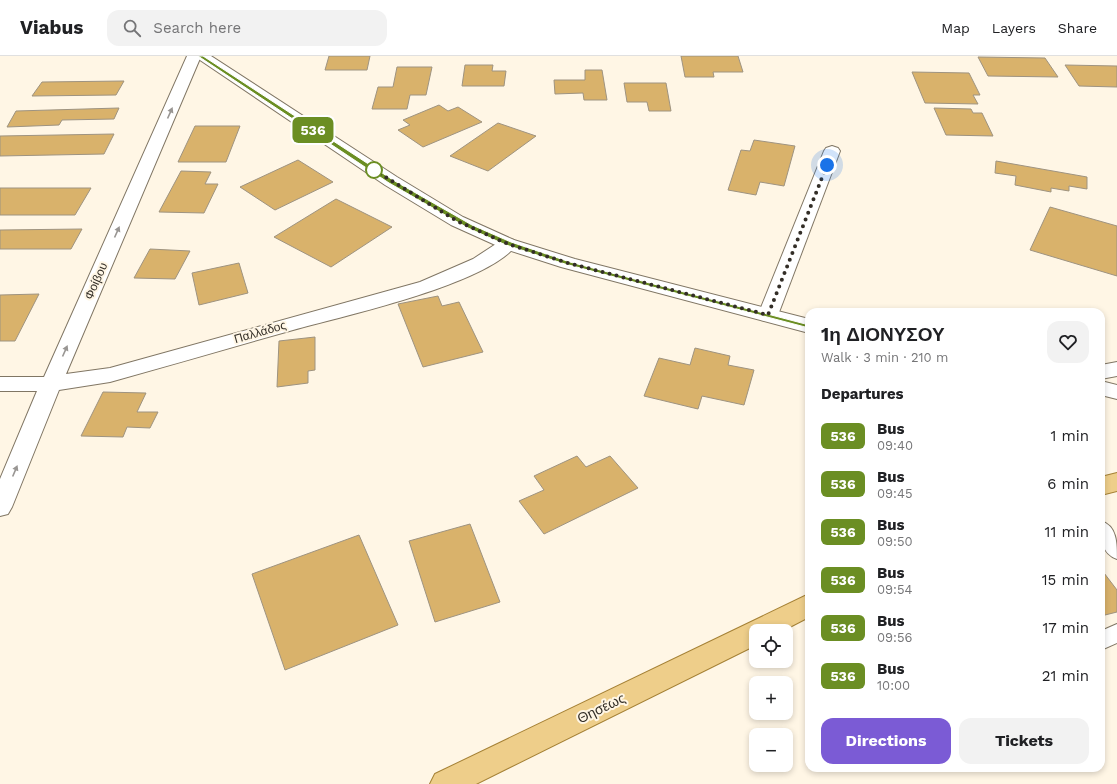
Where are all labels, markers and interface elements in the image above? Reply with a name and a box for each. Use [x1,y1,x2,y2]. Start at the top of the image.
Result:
search box [107,10,387,46]
text: Viabus [20,16,83,39]
icon: search [121,17,143,39]
text: Search here [153,19,241,37]
text: Map [941,20,970,36]
text: Layers [992,20,1036,36]
text: Share [1058,20,1097,36]
one-way arrow [167,106,173,118]
line badge: 536 [290,117,336,143]
text: 536 [300,122,326,138]
your location [817,155,837,175]
unlabelled marker [365,161,383,179]
one-way arrow [114,226,121,238]
street label: Φοίβου [82,260,110,302]
street label: Παλλάδος [232,318,288,346]
button: heart [1047,321,1089,363]
text: 1η ΔΙΟΝΥΣΟΥ [821,323,945,346]
one-way arrow [62,345,69,357]
text: Walk · 3 min · 210 m [821,350,948,365]
text: Departures [821,385,904,403]
text: Bus [877,420,905,438]
text: 1 min [1050,427,1089,445]
text: 536 [830,428,856,444]
text: 09:40 [877,438,913,453]
one-way arrow [12,465,18,476]
text: Bus [877,468,905,486]
text: 6 min [1047,475,1089,493]
text: 536 [830,476,856,492]
text: 09:45 [877,486,912,501]
text: Bus [877,516,905,534]
text: 11 min [1045,523,1089,541]
text: 536 [830,524,856,540]
text: 09:50 [877,534,913,549]
text: Bus [877,564,905,582]
text: 15 min [1042,571,1089,589]
text: 536 [830,572,856,588]
text: 09:54 [877,582,912,597]
text: Bus [877,612,905,630]
text: 17 min [1042,619,1089,637]
text: 536 [830,620,856,636]
map controls [749,624,793,772]
button: locate [749,624,793,668]
text: 09:56 [877,630,912,645]
text: Bus [877,660,905,678]
text: 21 min [1042,667,1089,685]
text: 536 [830,668,856,684]
button: + [749,676,793,720]
text: 10:00 [877,678,910,693]
street label: Θησέως [574,689,628,726]
button: Directions [821,718,951,764]
button: Tickets [959,718,1089,764]
button: − [749,728,793,772]

